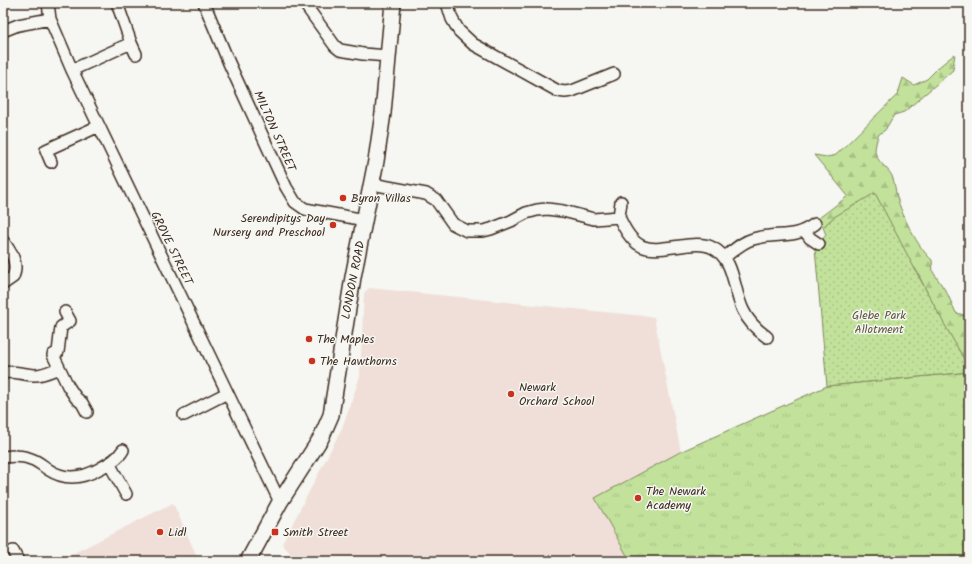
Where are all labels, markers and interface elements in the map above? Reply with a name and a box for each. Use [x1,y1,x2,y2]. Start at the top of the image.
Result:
street label: MILTON STREET [248,88,301,176]
place label: Byron Villas [351,189,411,208]
marker: Byron Villas [338,193,348,203]
street label: GROVE STREET [145,208,198,290]
place label: Serendipitys Day Nursery and Preschool [213,209,325,242]
marker: Serendipitys Day Nursery and Preschool [328,220,338,230]
street label: LONDON ROAD [337,239,370,321]
park label: Glebe Park Allotment [852,306,906,339]
place label: The Maples [317,330,374,349]
marker: The Maples [304,334,314,344]
place label: The Hawthorns [320,352,397,371]
marker: The Hawthorns [307,356,317,366]
place label: Newark Orchard School [519,378,595,411]
marker: Newark Orchard School [506,389,516,399]
place label: The Newark Academy [646,482,706,515]
marker: The Newark Academy [633,493,643,503]
place label: Lidl [168,523,186,542]
place label: Smith Street [283,523,348,542]
marker: Lidl [155,527,165,537]
marker: Smith Street [270,527,280,537]

